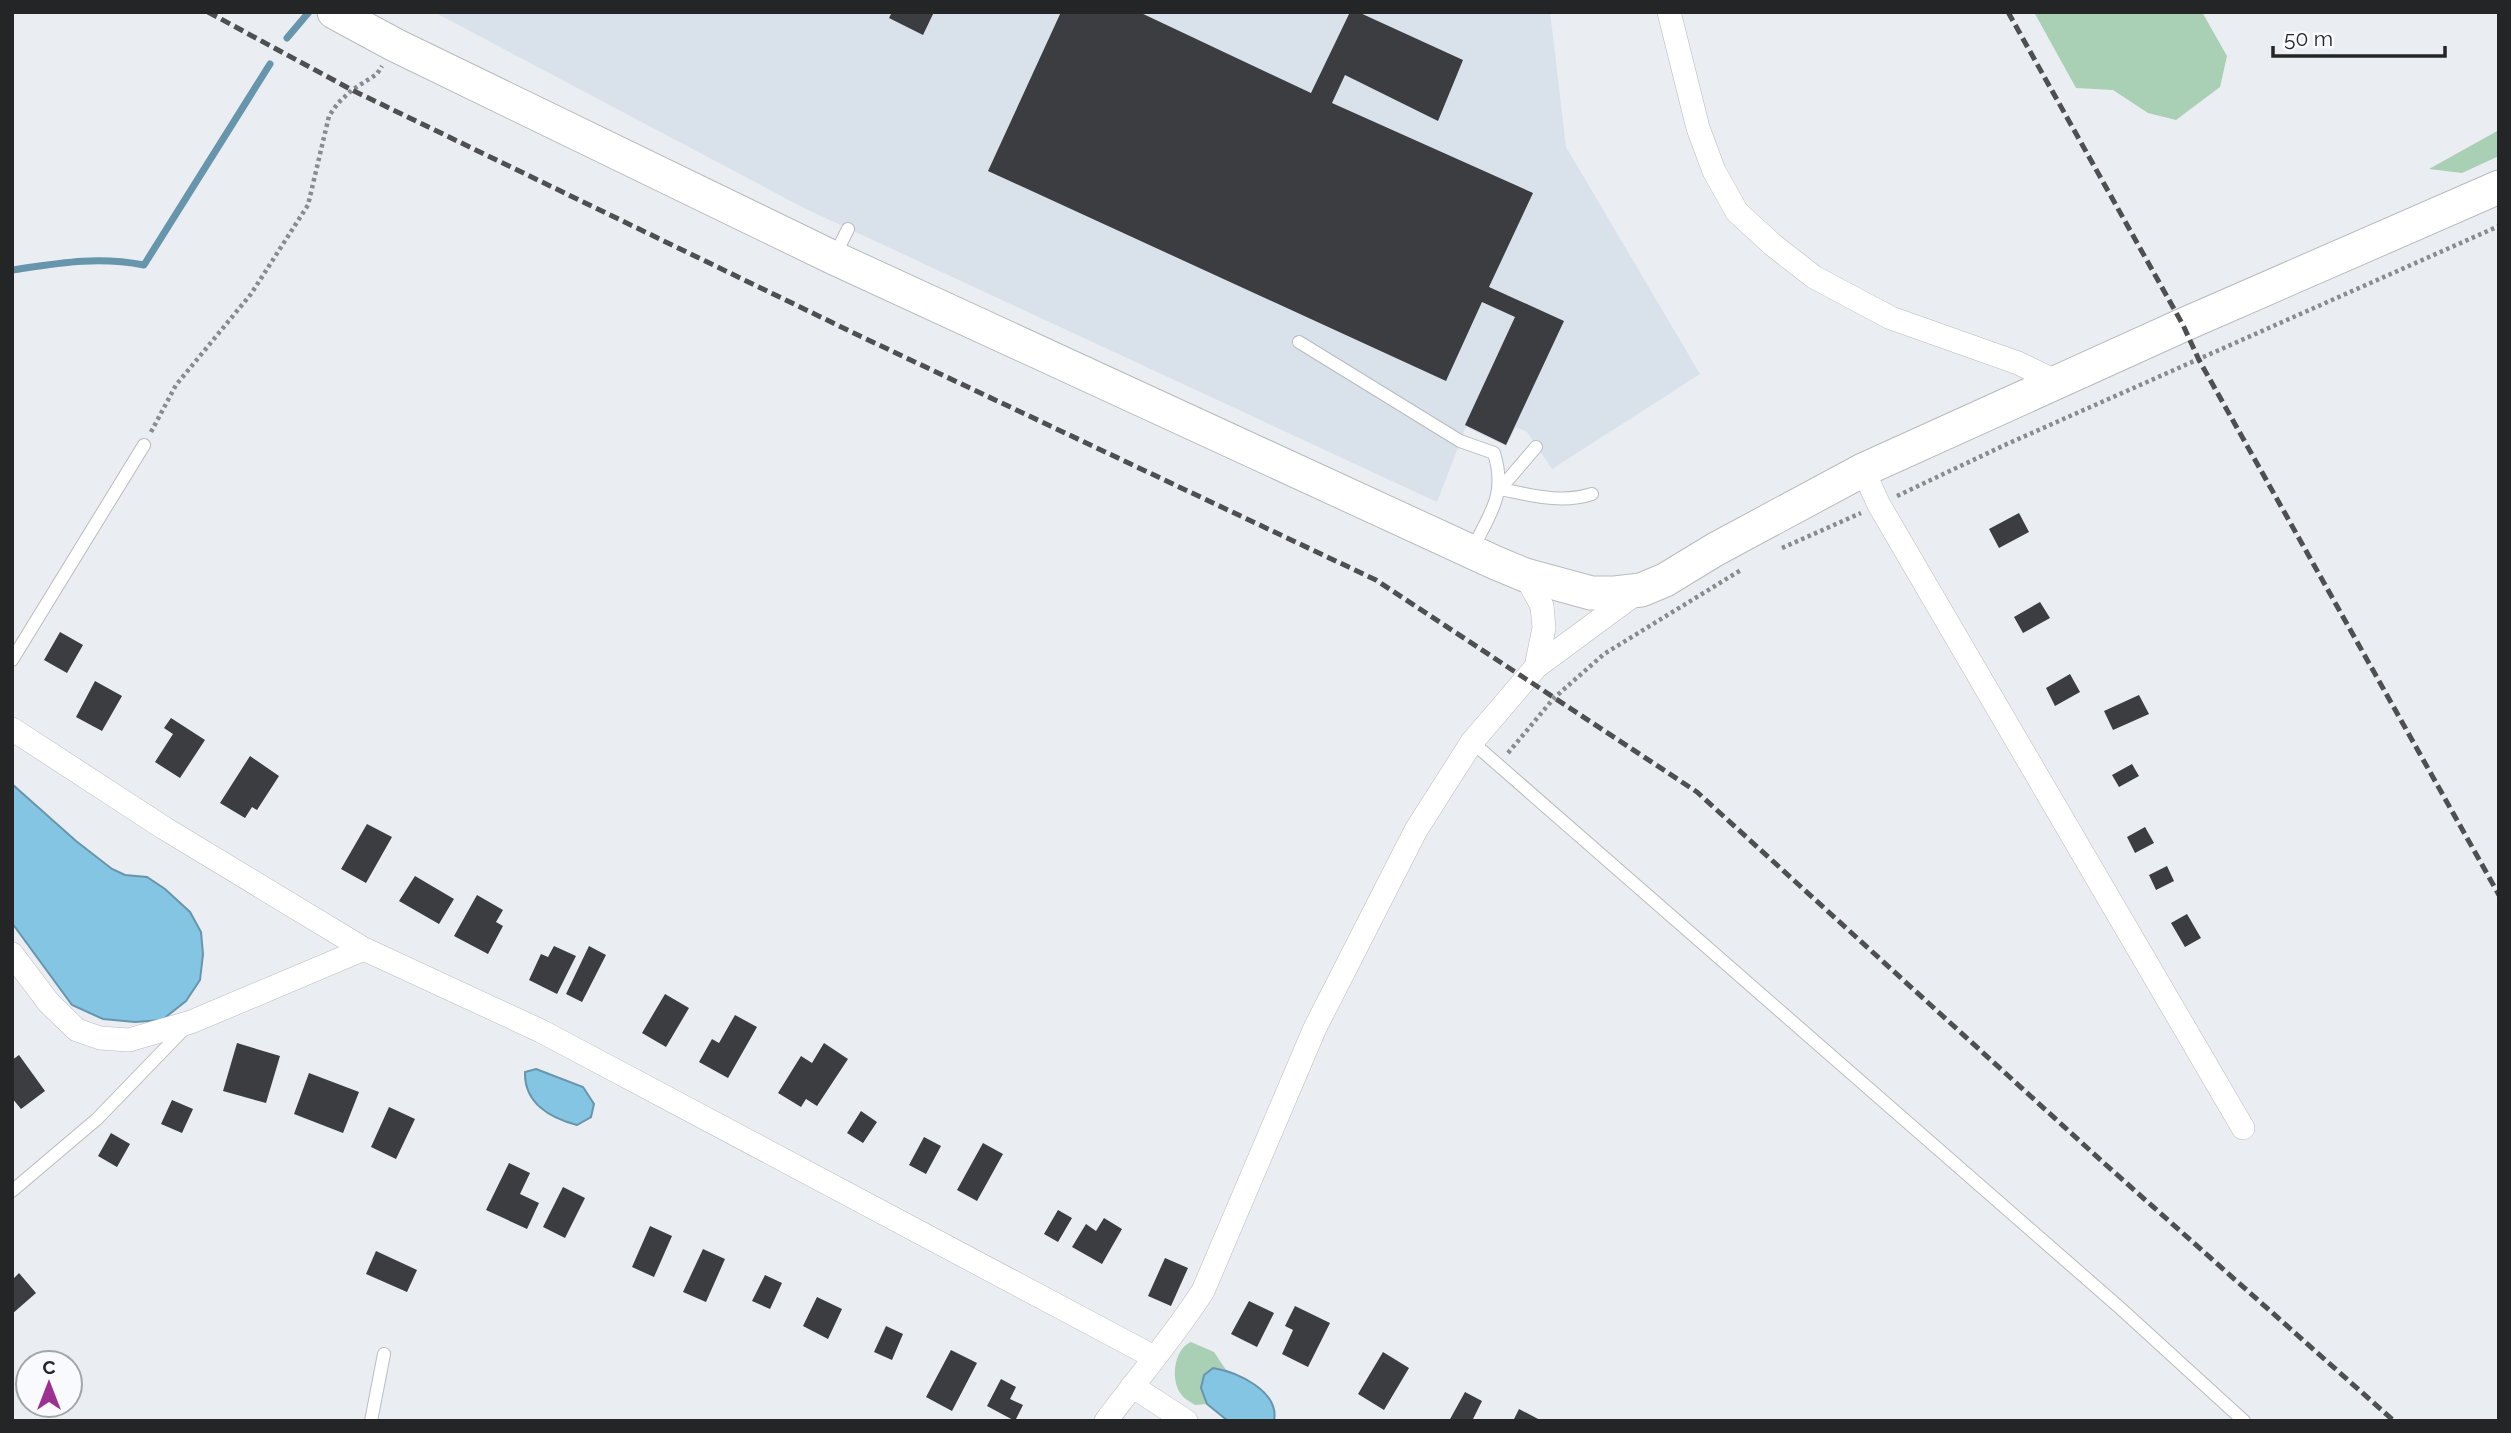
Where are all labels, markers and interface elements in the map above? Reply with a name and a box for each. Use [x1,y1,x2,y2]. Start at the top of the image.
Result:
scale bar [2273,14,2444,58]
text: 50 m [2284,26,2333,51]
north arrow [14,1349,84,1419]
text: С [42,1356,56,1378]

